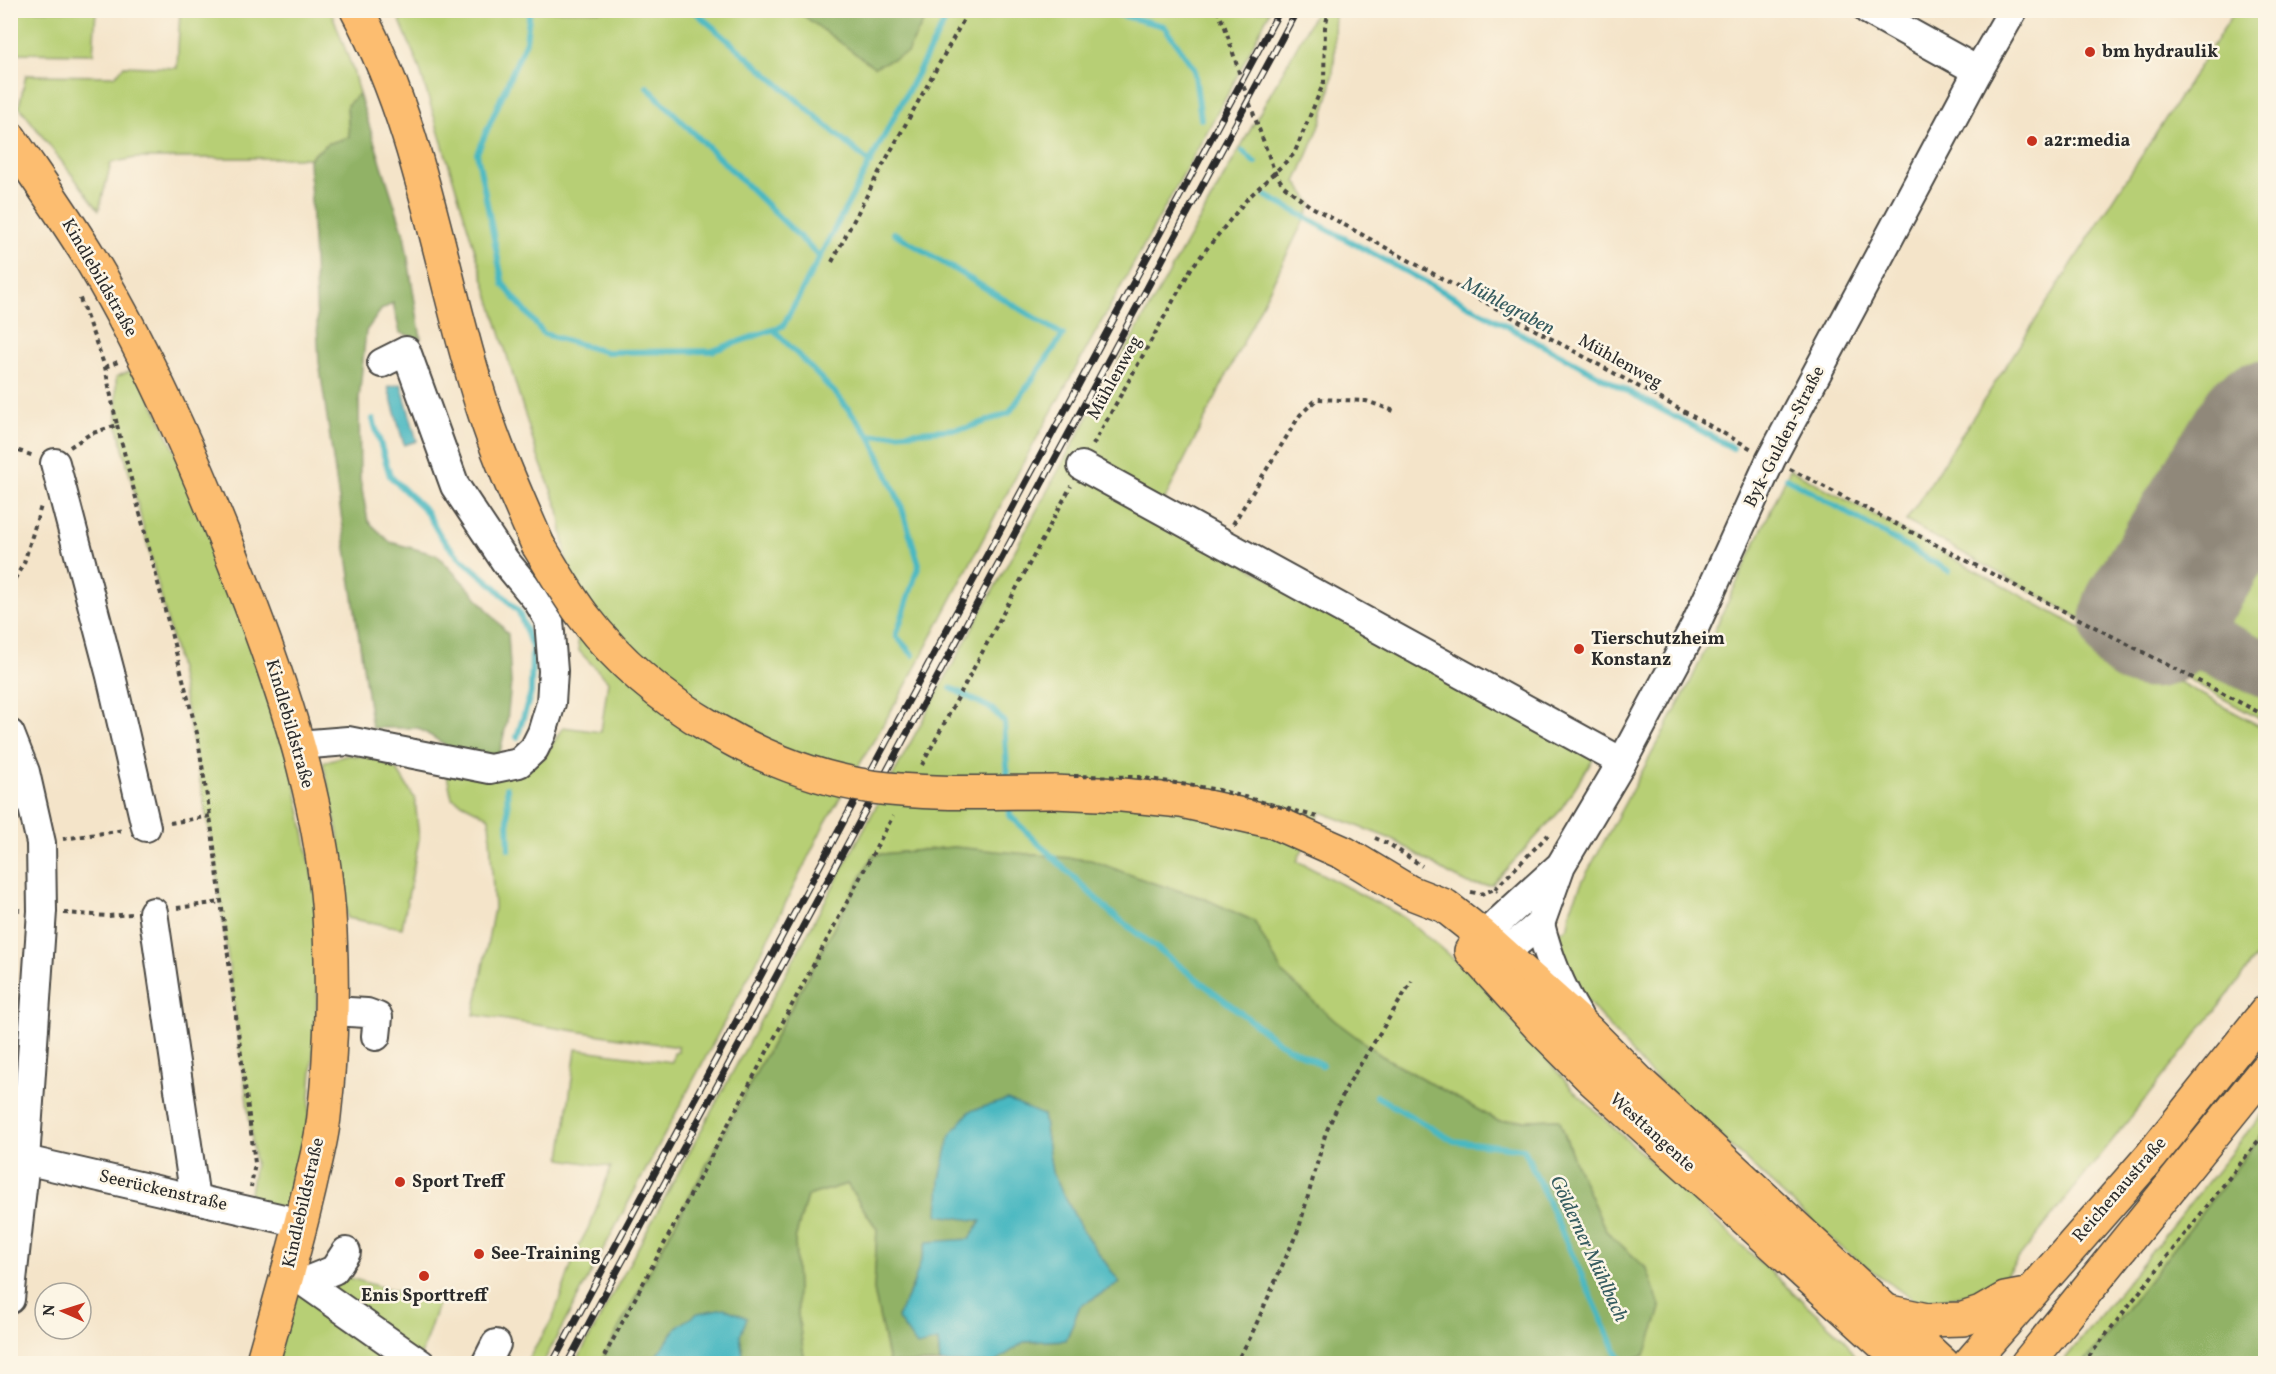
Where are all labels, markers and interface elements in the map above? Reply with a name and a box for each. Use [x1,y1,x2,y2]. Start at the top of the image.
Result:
place label: bm hydraulik [2102,40,2218,65]
marker: bm hydraulik [2083,45,2097,59]
place label: a2r:media [2044,129,2130,154]
marker: a2r:media [2025,134,2039,148]
street label: Kindlebildstraße [55,214,143,342]
water label: Mühlegraben [1456,270,1559,343]
street label: Mühlenweg [1573,329,1667,395]
street label: Mühlenweg [1082,331,1148,425]
street label: Byk-Gulden-Straße [1739,362,1831,512]
place label: Tierschutzheim Konstanz [1591,627,1725,673]
marker: Tierschutzheim Konstanz [1572,642,1586,656]
street label: Kindlebildstraße [259,657,319,791]
street label: Westtangente [1603,1088,1701,1178]
street label: Reichenaustraße [2067,1132,2173,1248]
street label: Kindlebildstraße [277,1135,331,1271]
street label: Seerückenstraße [96,1164,230,1218]
place label: Sport Treff [412,1170,506,1195]
water label: Gölderner Mühlbach [1542,1171,1634,1327]
marker: Sport Treff [393,1175,407,1189]
place label: See-Training [491,1242,601,1267]
marker: See-Training [472,1247,486,1261]
marker: Enis Sporttreff [417,1269,431,1283]
north arrow [33,1281,93,1341]
place label: Enis Sporttreff [361,1284,489,1309]
text: N [39,1304,61,1317]

